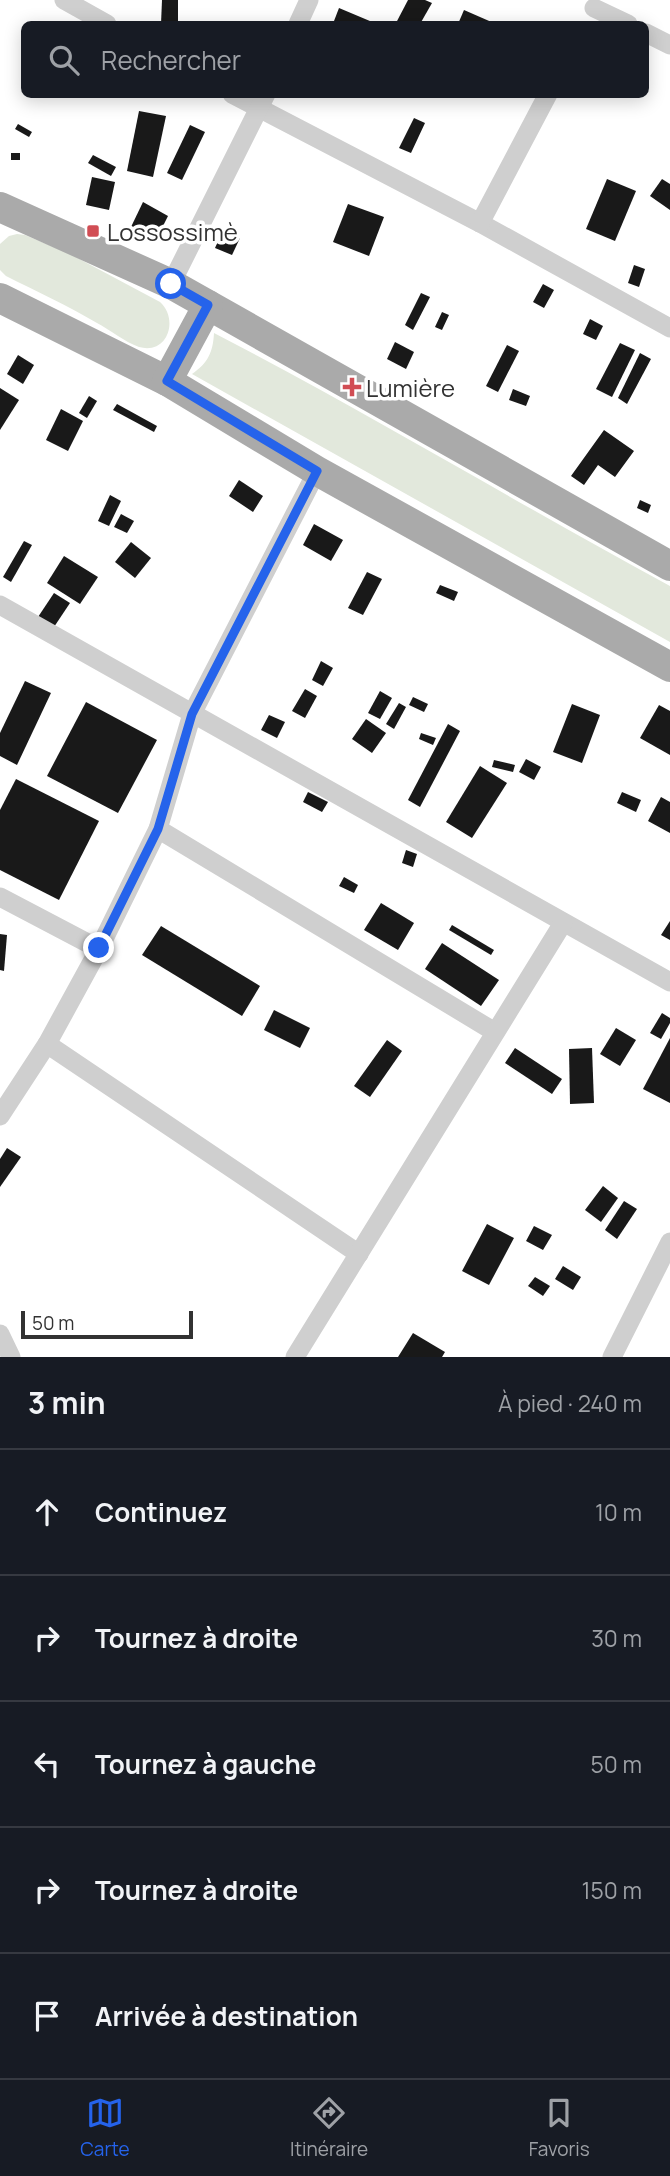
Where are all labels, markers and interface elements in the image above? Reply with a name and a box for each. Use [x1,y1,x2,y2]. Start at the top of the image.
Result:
search box [21,21,649,98]
icon: search [45,41,83,79]
text: Rechercher [101,42,241,78]
place label: Lossossimè [107,215,238,248]
marker: Lossossimè [85,223,101,239]
route start [155,268,186,299]
place label: Lumière [366,371,455,404]
marker: Lumière [344,379,360,395]
route end [83,932,114,963]
scale bar [21,1308,192,1340]
text: 50 m [32,1310,74,1336]
text: 3 min [28,1382,106,1423]
text: À pied · 240 m [498,1387,642,1419]
icon: ahead [28,1493,66,1531]
text: Continuez [95,1494,227,1530]
text: 10 m [595,1496,642,1528]
icon: right [28,1619,66,1657]
text: Tournez à droite [95,1620,298,1656]
text: 30 m [591,1622,642,1654]
icon: left [28,1745,66,1783]
text: Tournez à gauche [95,1746,316,1782]
text: 50 m [591,1748,642,1780]
icon: right [28,1871,66,1909]
text: Tournez à droite [95,1872,298,1908]
text: 150 m [582,1874,642,1906]
icon: arrive [28,1997,66,2035]
text: Arrivée à destination [95,1998,358,2034]
tab: Carte [80,2094,130,2162]
tab: Itinéraire [290,2094,368,2162]
tab: Favoris [529,2094,590,2162]

